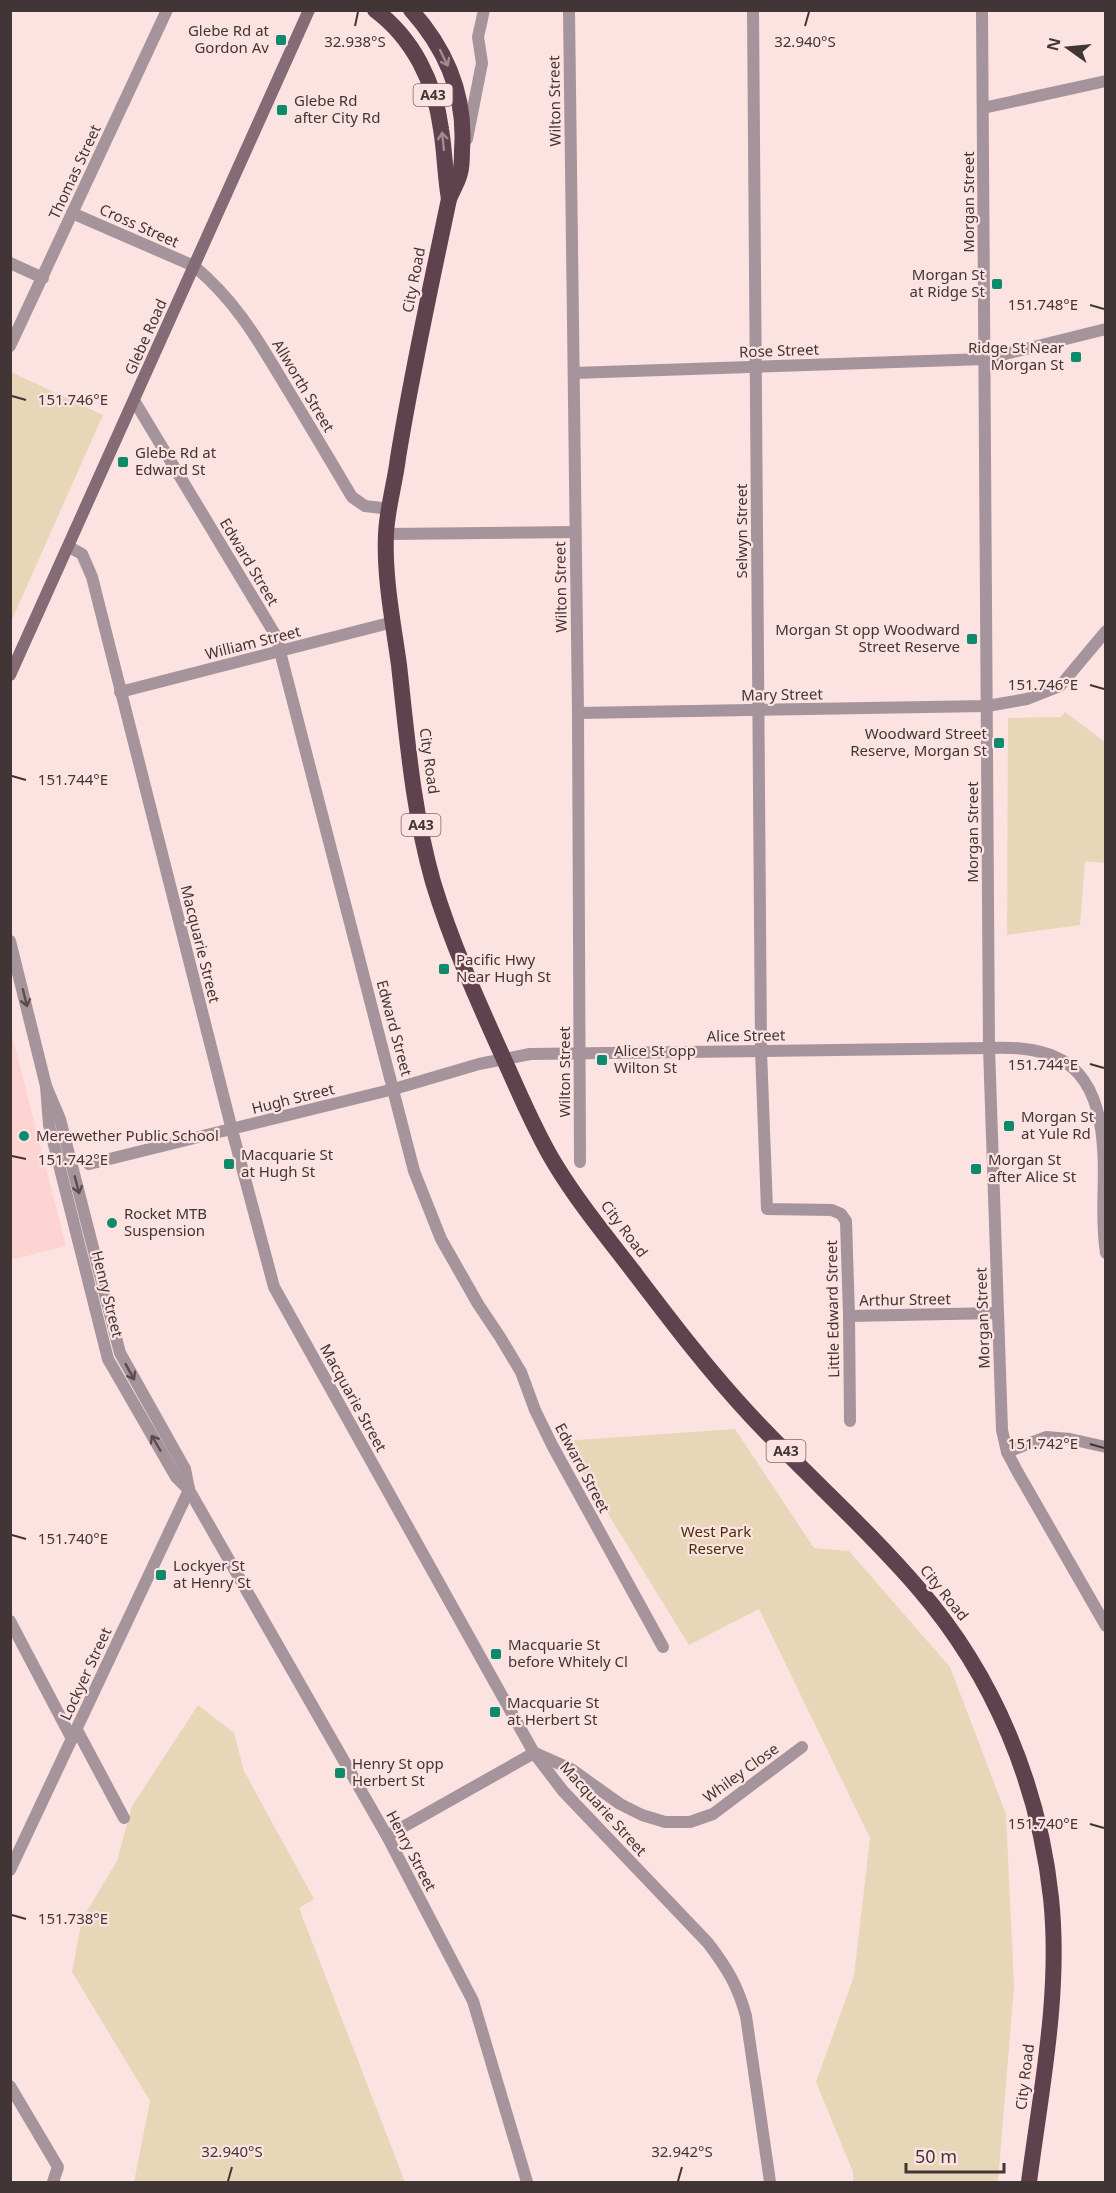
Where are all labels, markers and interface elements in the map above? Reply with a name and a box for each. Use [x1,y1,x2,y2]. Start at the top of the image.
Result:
north arrow [1038,18,1098,78]
place label: Glebe Rd at Gordon Av [188,20,270,57]
text: 32.938°S [324,31,386,51]
text: 32.940°S [774,31,836,51]
marker: Glebe Rd at Gordon Av [274,33,288,47]
text: N [1041,35,1066,53]
one-way arrow [439,49,451,67]
street label: Wilton Street [543,55,565,147]
road number: A43 [414,84,452,106]
place label: Glebe Rd after City Rd [294,90,380,127]
marker: Glebe Rd after City Rd [275,103,289,117]
street label: Thomas Street [43,121,105,222]
one-way arrow [437,131,448,151]
street label: Morgan Street [958,151,978,253]
street label: Cross Street [97,199,183,252]
street label: City Road [397,245,429,314]
place label: Morgan St at Ridge St [910,264,986,301]
marker: Morgan St at Ridge St [990,277,1004,291]
text: 151.748°E [1008,294,1078,314]
street label: Glebe Road [120,296,171,378]
street label: Allworth Street [268,335,340,436]
place label: Ridge St Near Morgan St [968,337,1065,374]
street label: Rose Street [739,339,820,361]
marker: Ridge St Near Morgan St [1069,350,1083,364]
text: 151.746°E [38,389,108,409]
place label: Glebe Rd at Edward St [135,442,217,479]
marker: Glebe Rd at Edward St [116,455,130,469]
street label: Selwyn Street [731,483,751,579]
street label: Edward Street [216,514,284,609]
street label: Wilton Street [549,541,571,633]
place label: Morgan St opp Woodward Street Reserve [775,619,960,656]
street label: William Street [203,620,303,664]
marker: Morgan St opp Woodward Street Reserve [965,632,979,646]
text: 151.746°E [1008,674,1078,694]
street label: Mary Street [741,683,824,705]
place label: Woodward Street Reserve, Morgan St [850,723,988,760]
street label: City Road [415,727,445,795]
marker: Woodward Street Reserve, Morgan St [992,736,1006,750]
text: 151.744°E [38,769,108,789]
street label: Morgan Street [962,781,982,883]
road number: A43 [402,814,440,836]
street label: Macquarie Street [177,883,225,1005]
place label: Pacific Hwy Near Hugh St [456,949,551,986]
marker: Pacific Hwy Near Hugh St [437,962,451,976]
street label: Edward Street [373,977,418,1079]
one-way arrow [19,988,31,1007]
street label: Alice Street [706,1024,786,1046]
street label: Wilton Street [554,1026,574,1118]
place label: Alice St opp Wilton St [614,1040,696,1077]
marker: Alice St opp Wilton St [595,1053,609,1067]
text: 151.744°E [1008,1054,1078,1074]
street label: Hugh Street [249,1078,337,1118]
place label: Morgan St at Yule Rd [1021,1106,1095,1143]
marker: Morgan St at Yule Rd [1002,1119,1016,1133]
place label: Merewether Public School [36,1125,219,1145]
marker: Merewether Public School [17,1129,31,1143]
place label: Macquarie St at Hugh St [241,1144,334,1181]
text: 151.742°E [38,1149,108,1169]
place label: Morgan St after Alice St [988,1149,1077,1186]
marker: Macquarie St at Hugh St [222,1157,236,1171]
marker: Morgan St after Alice St [969,1162,983,1176]
one-way arrow [72,1175,84,1194]
street label: City Road [597,1196,653,1261]
place label: Rocket MTB Suspension [124,1203,207,1240]
marker: Rocket MTB Suspension [105,1216,119,1230]
street label: Little Edward Street [821,1240,843,1378]
street label: Henry Street [88,1248,129,1340]
street label: Morgan Street [970,1266,994,1369]
street label: Arthur Street [859,1288,952,1310]
street label: Macquarie Street [316,1340,392,1456]
one-way arrow [124,1363,136,1380]
street label: Edward Street [551,1419,615,1516]
text: 151.742°E [1008,1433,1078,1453]
one-way arrow [150,1434,162,1451]
road number: A43 [766,1440,806,1462]
park label: West Park Reserve [681,1521,751,1558]
text: 151.740°E [38,1528,108,1548]
place label: Lockyer St at Henry St [173,1555,252,1592]
street label: City Road [916,1560,973,1624]
marker: Lockyer St at Henry St [154,1568,168,1582]
street label: Lockyer Street [55,1623,116,1723]
place label: Macquarie St before Whitely Cl [508,1634,628,1671]
marker: Macquarie St before Whitely Cl [489,1647,503,1661]
place label: Macquarie St at Herbert St [507,1692,600,1729]
marker: Macquarie St at Herbert St [488,1705,502,1719]
street label: Whiley Close [699,1738,782,1806]
place label: Henry St opp Herbert St [352,1753,444,1790]
street label: Macquarie Street [556,1757,652,1860]
marker: Henry St opp Herbert St [333,1766,347,1780]
street label: Henry Street [382,1807,442,1895]
text: 151.740°E [1008,1813,1078,1833]
text: 151.738°E [38,1908,108,1928]
street label: City Road [1010,2043,1038,2111]
scale bar [906,2136,1004,2174]
text: 32.940°S [201,2141,263,2161]
text: 32.942°S [651,2141,713,2161]
text: 50 m [915,2144,957,2168]

